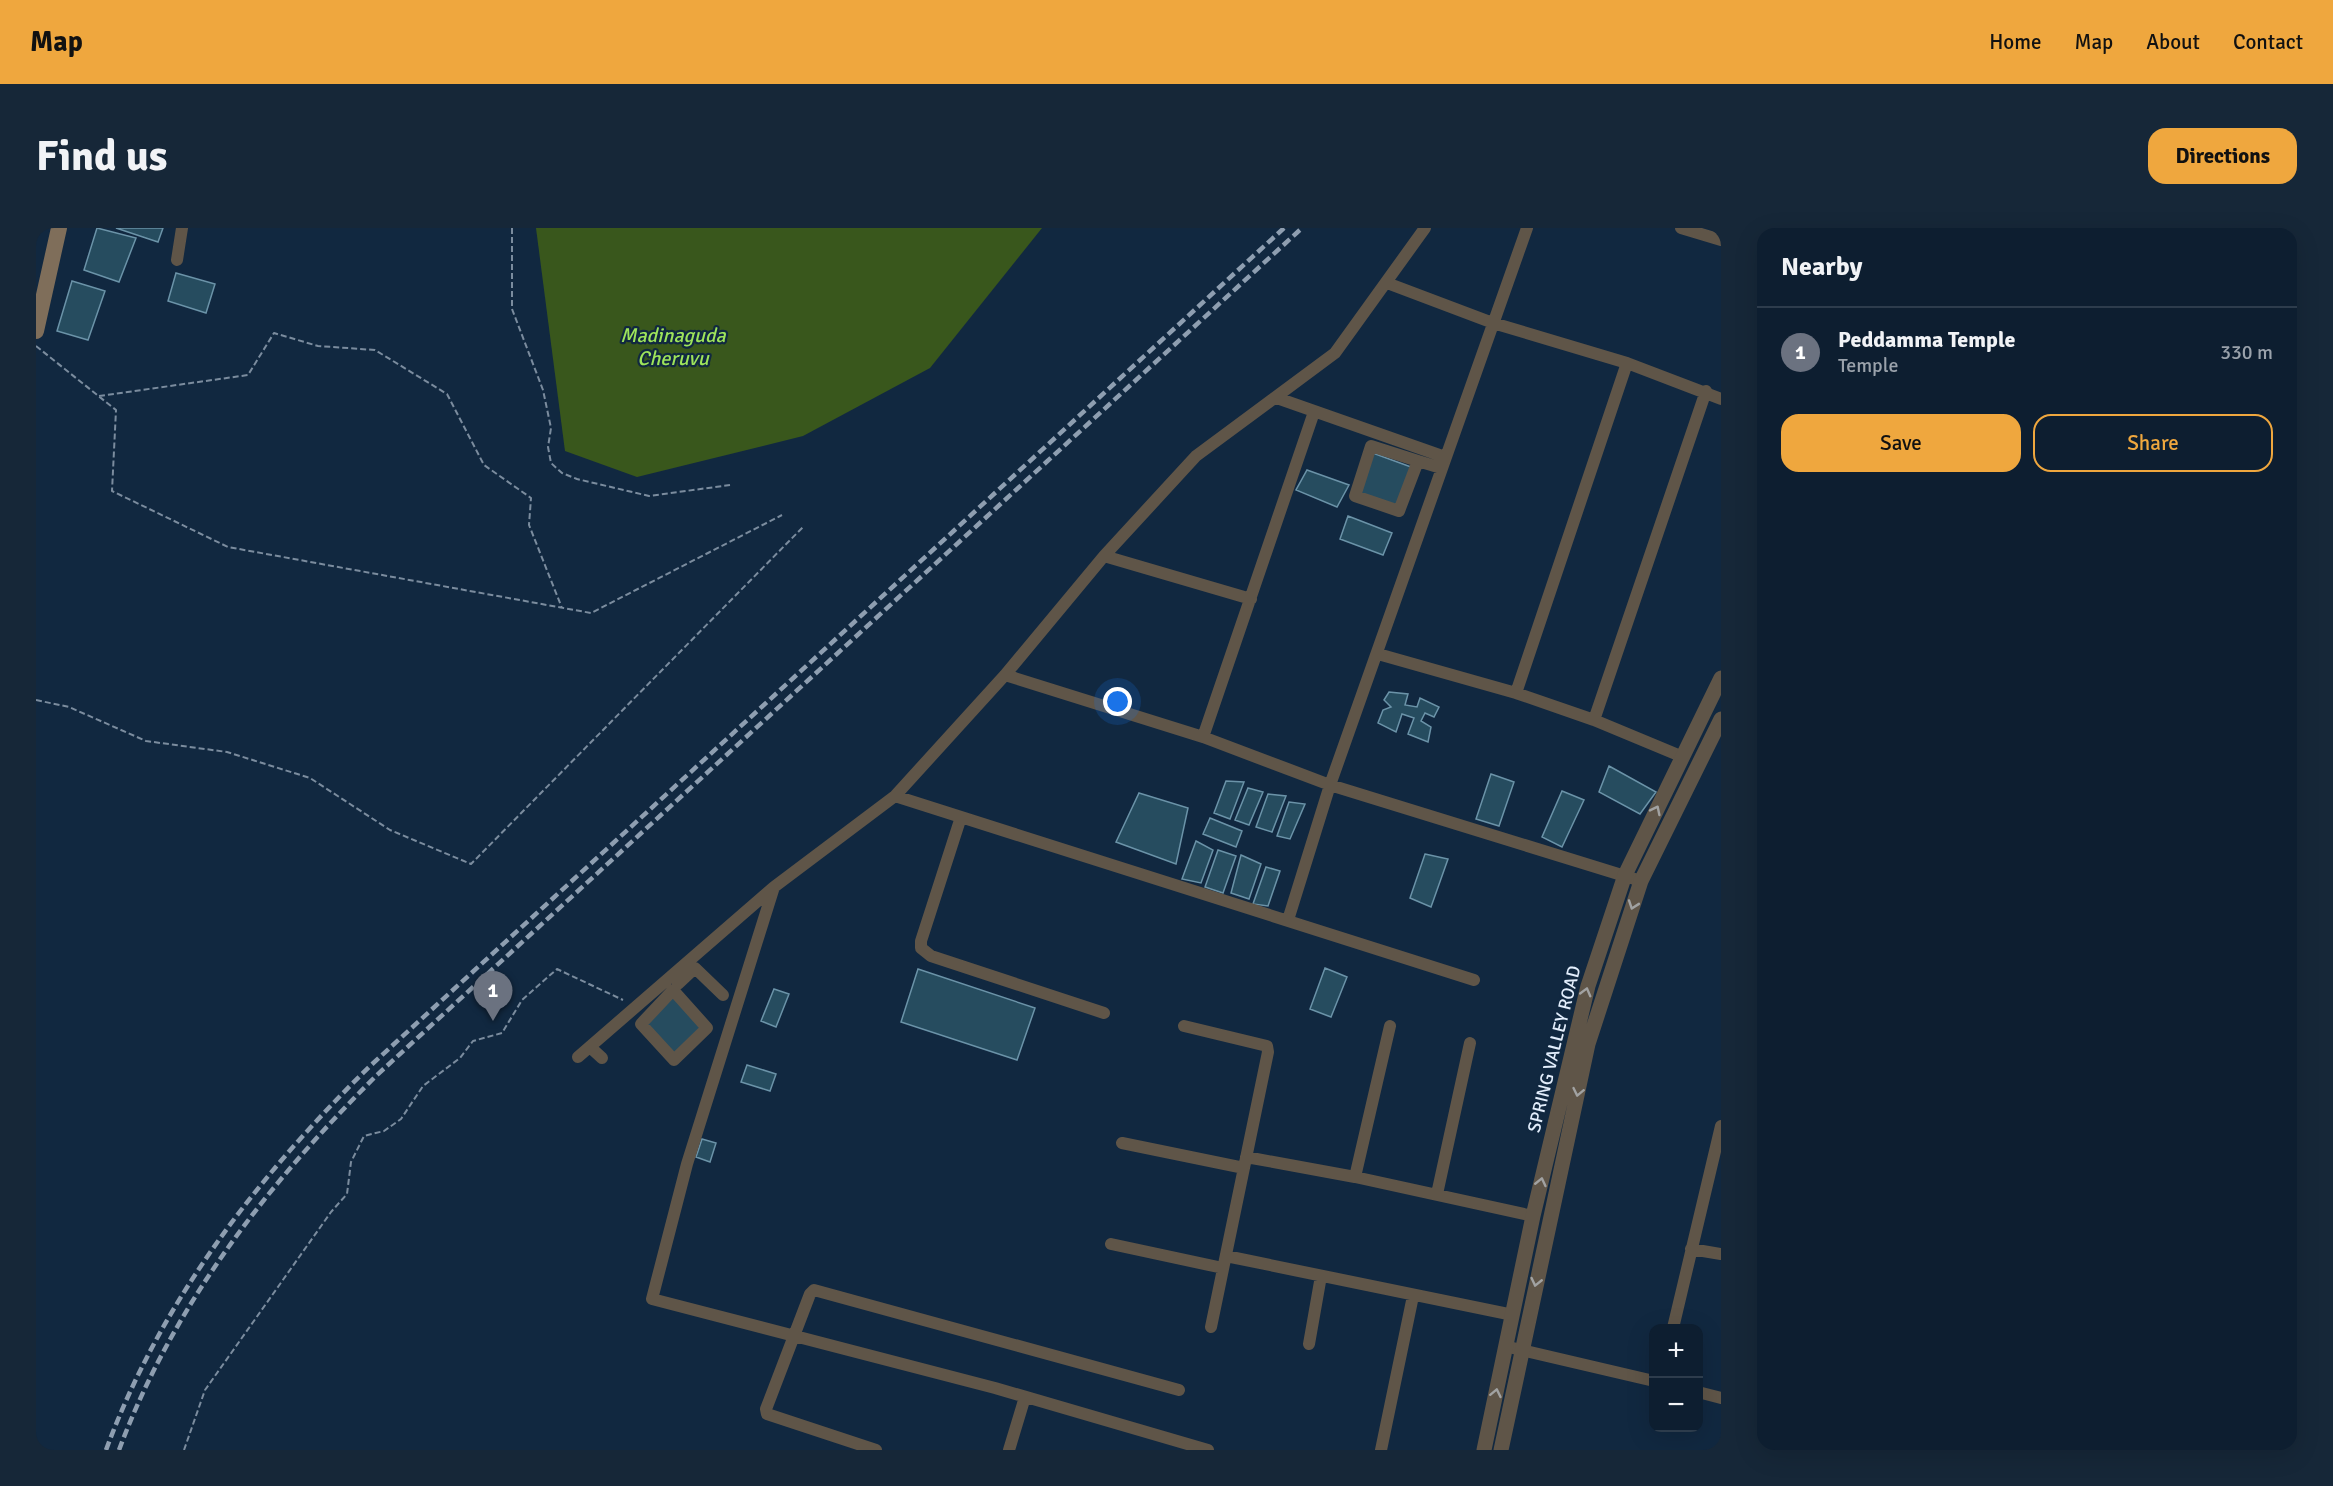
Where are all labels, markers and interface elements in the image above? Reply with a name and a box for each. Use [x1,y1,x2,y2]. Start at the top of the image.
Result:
text: Map [30,25,83,59]
text: Home [1989,29,2042,55]
text: Map [2075,29,2113,55]
text: About [2146,29,2200,55]
text: Contact [2233,29,2303,55]
button: Directions [2148,128,2297,184]
text: Find us [36,131,167,182]
text: Nearby [1781,251,1862,283]
water label: Madinaguda Cheruvu [620,323,727,371]
text: Peddamma Temple [1838,326,2016,353]
text: 1 [1795,340,1806,365]
text: 330 m [2220,340,2273,365]
text: Temple [1838,353,1898,378]
button: Save [1781,414,2021,472]
button: Share [2033,414,2273,472]
your location [1103,687,1132,716]
one-way arrow [1649,806,1661,817]
one-way arrow [1628,899,1641,910]
street label: SPRING VALLEY ROAD [1523,963,1585,1135]
pin: 1 [474,972,512,1021]
one-way arrow [1579,987,1592,997]
one-way arrow [1572,1086,1585,1096]
one-way arrow [1534,1177,1547,1187]
one-way arrow [1530,1277,1543,1287]
map controls [1649,1324,1703,1432]
button: + [1649,1324,1703,1378]
button: − [1649,1378,1703,1432]
one-way arrow [1489,1388,1502,1398]

